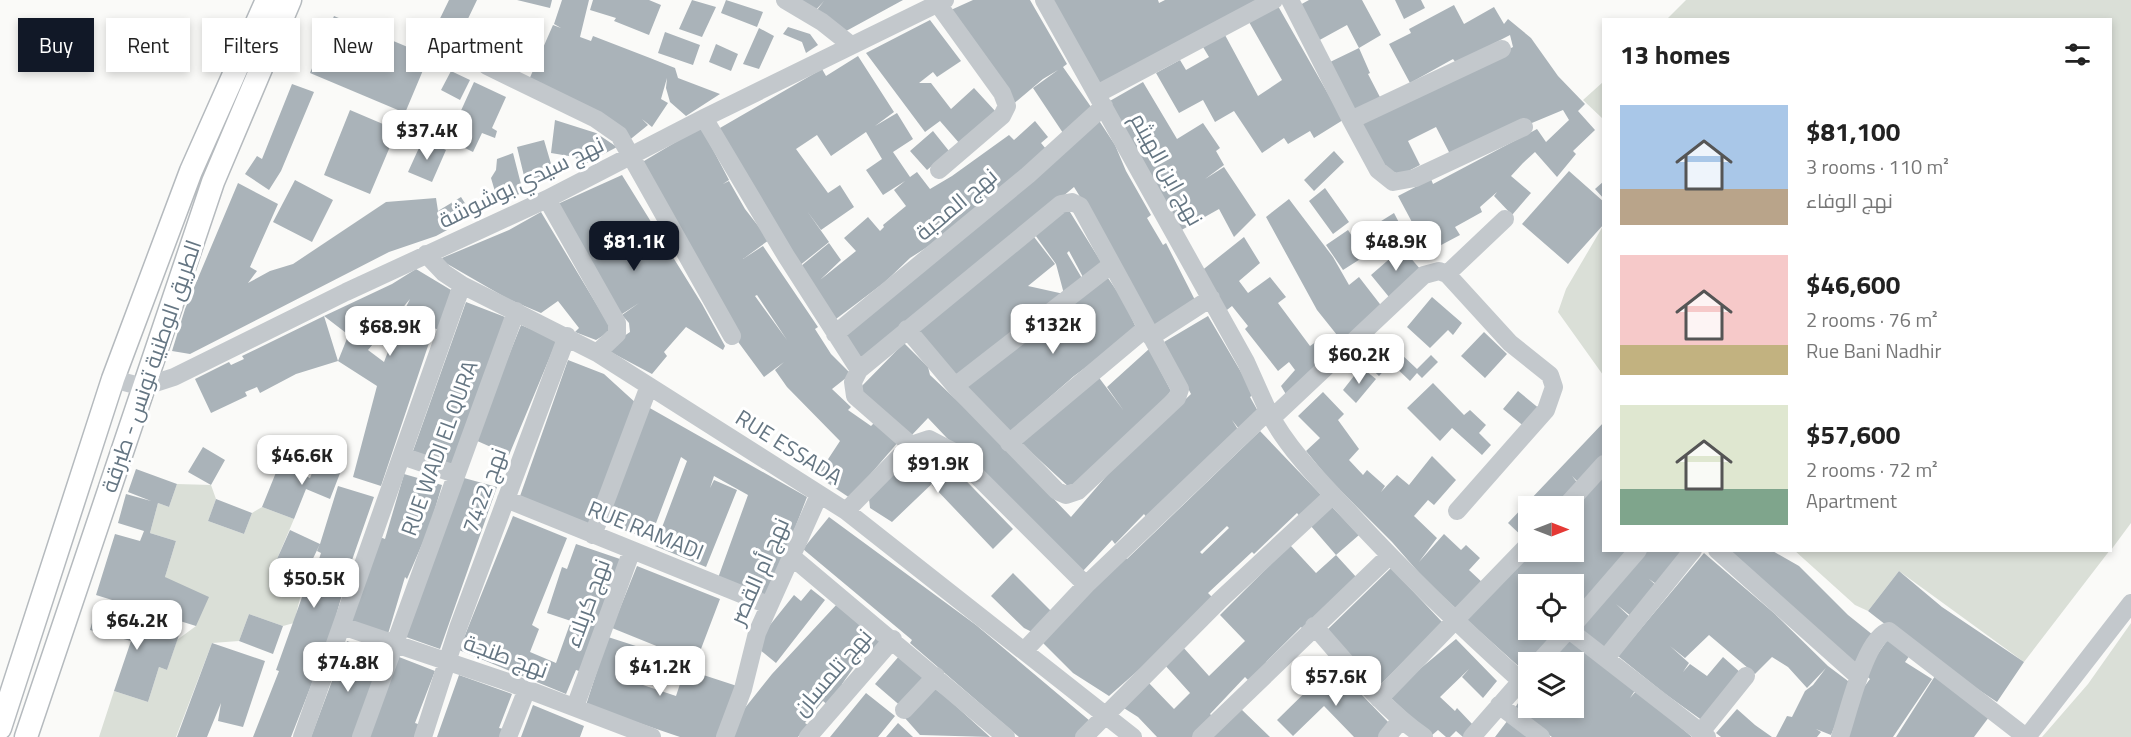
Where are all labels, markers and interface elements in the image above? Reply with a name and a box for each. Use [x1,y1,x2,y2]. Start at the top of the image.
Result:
chip: Buy [18,18,94,72]
chip: Rent [106,18,190,72]
chip: Filters [202,18,300,72]
chip: New [312,18,394,72]
chip: Apartment [406,18,544,72]
text: 13 homes [1620,35,1730,74]
icon: filters [2061,38,2094,71]
street label: نهج ابن الهيثم [1122,106,1212,232]
pin: $37.4K [378,110,476,161]
text: $81,100 [1806,112,1900,151]
text: $37.4K [396,114,458,145]
street label: نهج سيدي بوشوشة [432,127,610,237]
icon: home [1668,129,1740,201]
text: 3 rooms · 110 m² [1806,151,1949,182]
street label: نهج المحبة [907,159,1005,249]
text: نهج الوفاء [1806,185,1893,216]
pin: $81.1K [585,221,683,272]
pin: $48.9K [1347,221,1445,272]
text: $81.1K [603,225,665,256]
text: $48.9K [1365,225,1427,256]
street label: الطريق الوطنية تونس - طبرقة [92,235,210,497]
text: $46,600 [1806,265,1900,304]
icon: home [1668,279,1740,351]
pin: $132K [1011,304,1095,355]
text: 2 rooms · 76 m² [1806,304,1938,335]
pin: $68.9K [341,306,439,357]
text: $132K [1025,308,1081,339]
text: $68.9K [359,310,421,341]
pin: $60.2K [1310,334,1408,385]
text: Rue Bani Nadhir [1806,335,1941,366]
text: $60.2K [1328,338,1390,369]
street label: RUE WADI EL QURA [392,356,486,540]
street label: RUE ESSADA [729,401,849,493]
text: $57,600 [1806,415,1900,454]
icon: home [1668,429,1740,501]
pin: $46.6K [253,435,351,486]
text: $46.6K [271,439,333,470]
street label: نهج 7422 [453,443,515,537]
pin: $91.9K [889,443,987,494]
text: $91.9K [907,447,969,478]
text: 2 rooms · 72 m² [1806,454,1938,485]
text: Apartment [1806,485,1897,516]
street label: RUE RAMADI [583,491,709,569]
north arrow [1518,496,1584,562]
map controls [1518,496,1584,718]
street label: نهج أم القصر [719,512,798,632]
street label: نهج كربلاء [555,554,619,652]
pin: $50.5K [265,558,363,609]
text: $50.5K [283,562,345,593]
button: locate [1518,574,1584,640]
pin: $64.2K [88,600,186,651]
text: $64.2K [106,604,168,635]
street label: نهج تلمسان [784,621,880,723]
street label: نهج طنجة [459,625,553,687]
pin: $74.8K [299,642,397,693]
text: $74.8K [317,646,379,677]
pin: $41.2K [611,646,709,697]
text: $41.2K [629,650,691,681]
button: layers [1518,652,1584,718]
pin: $57.6K [1287,656,1385,707]
text: $57.6K [1305,660,1367,691]

